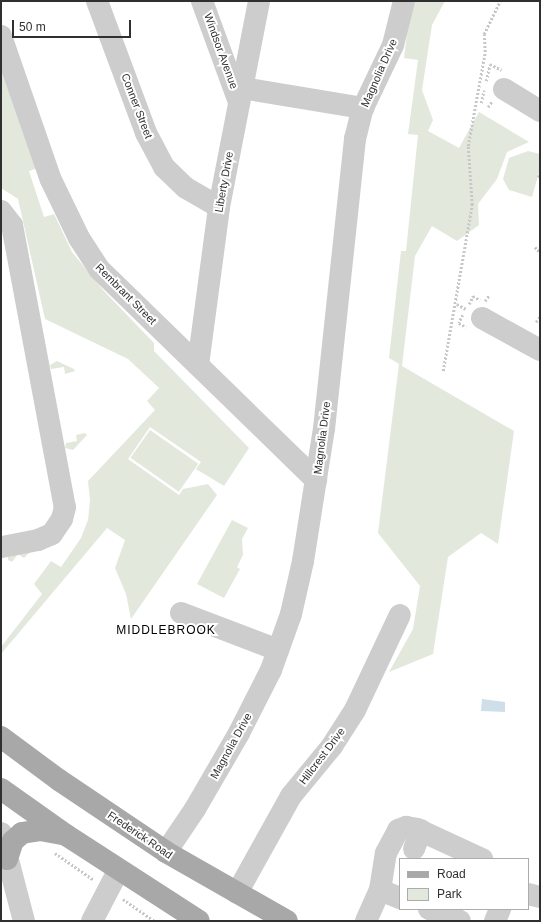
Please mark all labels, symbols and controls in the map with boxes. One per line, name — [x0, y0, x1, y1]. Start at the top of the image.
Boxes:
street label: Windsor Avenue — [201, 11, 241, 91]
scale bar — [14, 12, 133, 38]
text: 50 m — [19, 20, 46, 34]
street label: Magnolia Drive — [358, 37, 400, 109]
street label: Conner Street — [119, 72, 155, 140]
street label: Liberty Drive — [212, 150, 236, 214]
street label: Rembrant Street — [93, 261, 159, 327]
street label: Magnolia Drive — [311, 401, 333, 475]
district label: MIDDLEBROOK — [116, 624, 216, 638]
street label: Magnolia Drive — [207, 711, 255, 781]
street label: Hillcrest Drive — [296, 725, 348, 787]
street label: Frederick Road — [105, 809, 175, 861]
legend — [399, 858, 529, 910]
text: Road — [437, 867, 466, 881]
text: Park — [437, 887, 462, 901]

